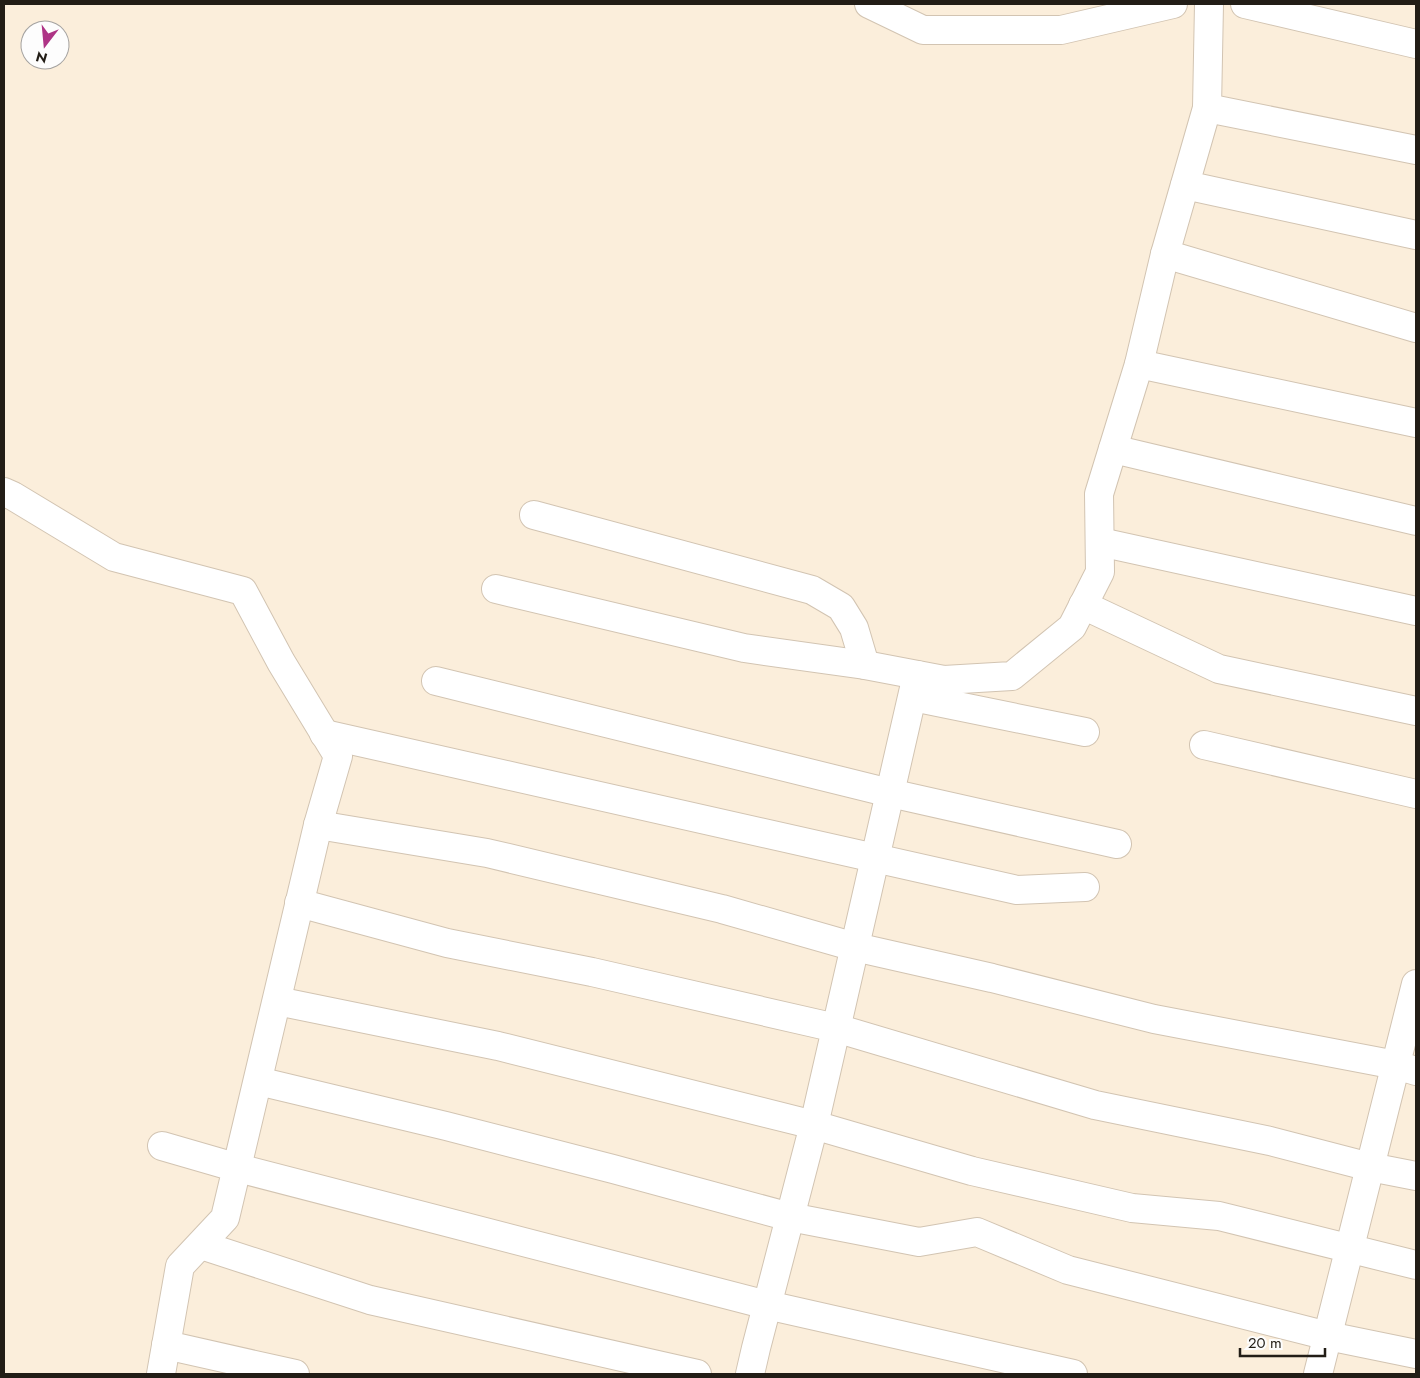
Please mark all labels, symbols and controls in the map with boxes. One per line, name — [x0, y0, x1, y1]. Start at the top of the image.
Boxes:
north arrow — [20, 20, 70, 70]
text: N — [33, 46, 50, 69]
scale bar — [1240, 1326, 1325, 1358]
text: 20 m — [1248, 1332, 1282, 1354]

